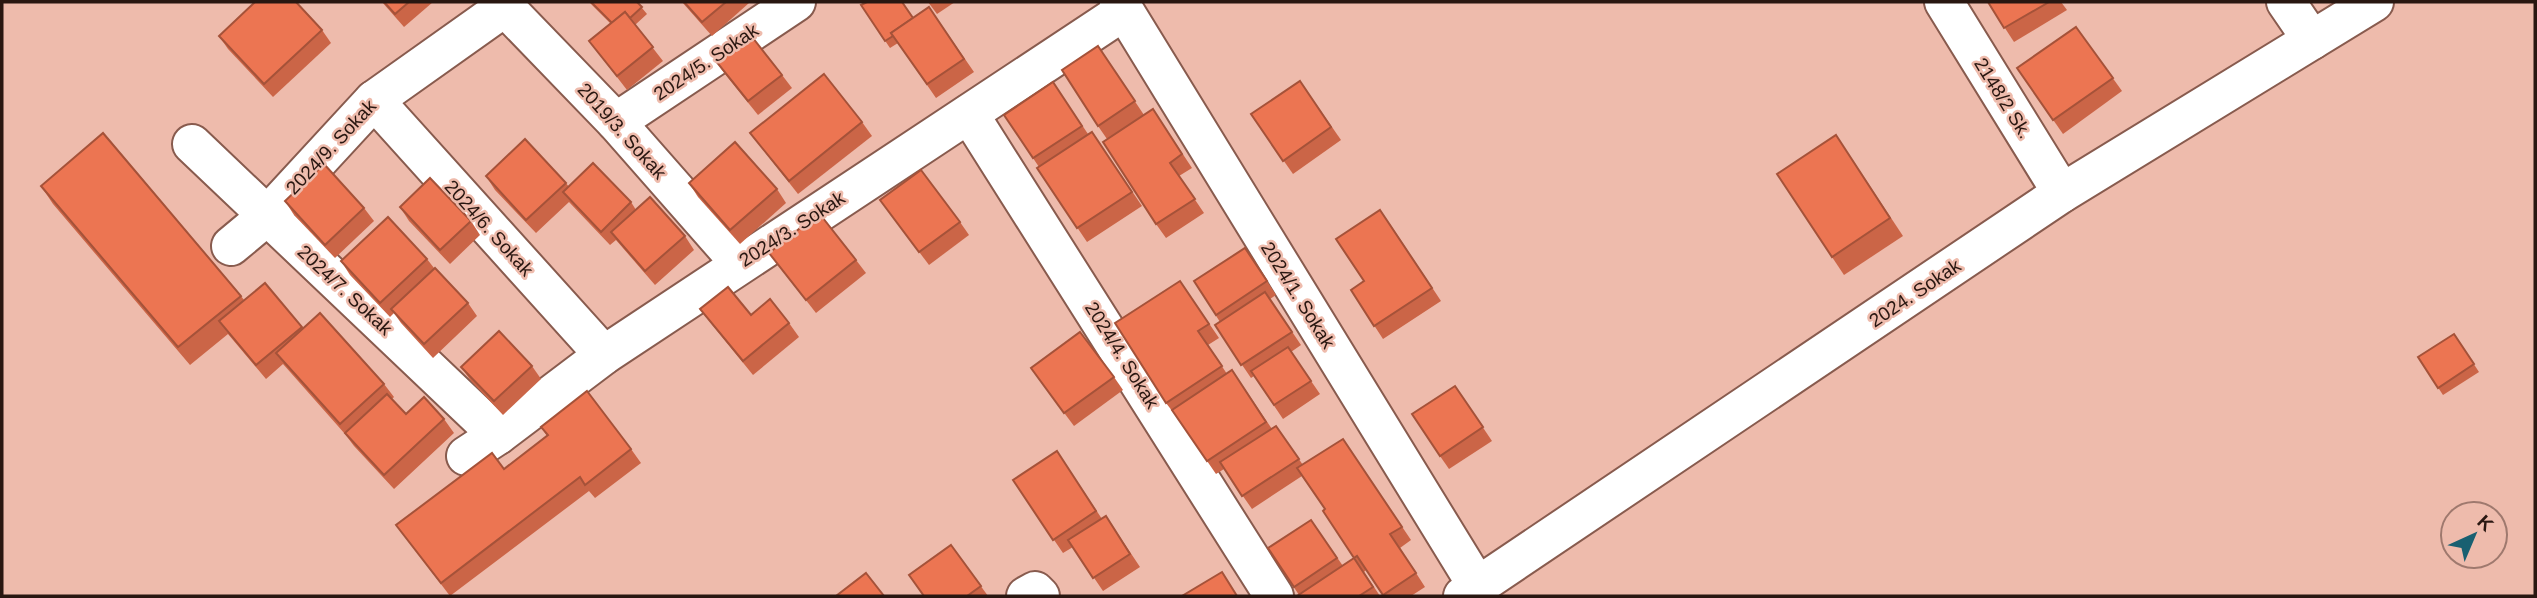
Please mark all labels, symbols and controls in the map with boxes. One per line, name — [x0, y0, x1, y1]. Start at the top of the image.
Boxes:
street label: 2024/5. Sokak — [650, 19, 763, 105]
street label: 2148/2 Sk. — [1970, 54, 2036, 142]
street label: 2019/3. Sokak — [574, 79, 671, 184]
street label: 2024/9. Sokak — [282, 95, 380, 199]
street label: 2024/6. Sokak — [441, 176, 538, 281]
street label: 2024/3. Sokak — [735, 187, 849, 271]
street label: 2024/1. Sokak — [1257, 238, 1339, 352]
street label: 2024/7. Sokak — [293, 241, 397, 339]
street label: 2024. Sokak — [1865, 254, 1965, 331]
street label: 2024/4. Sokak — [1081, 298, 1163, 412]
north arrow — [2439, 500, 2509, 570]
text: K — [2473, 511, 2498, 536]

